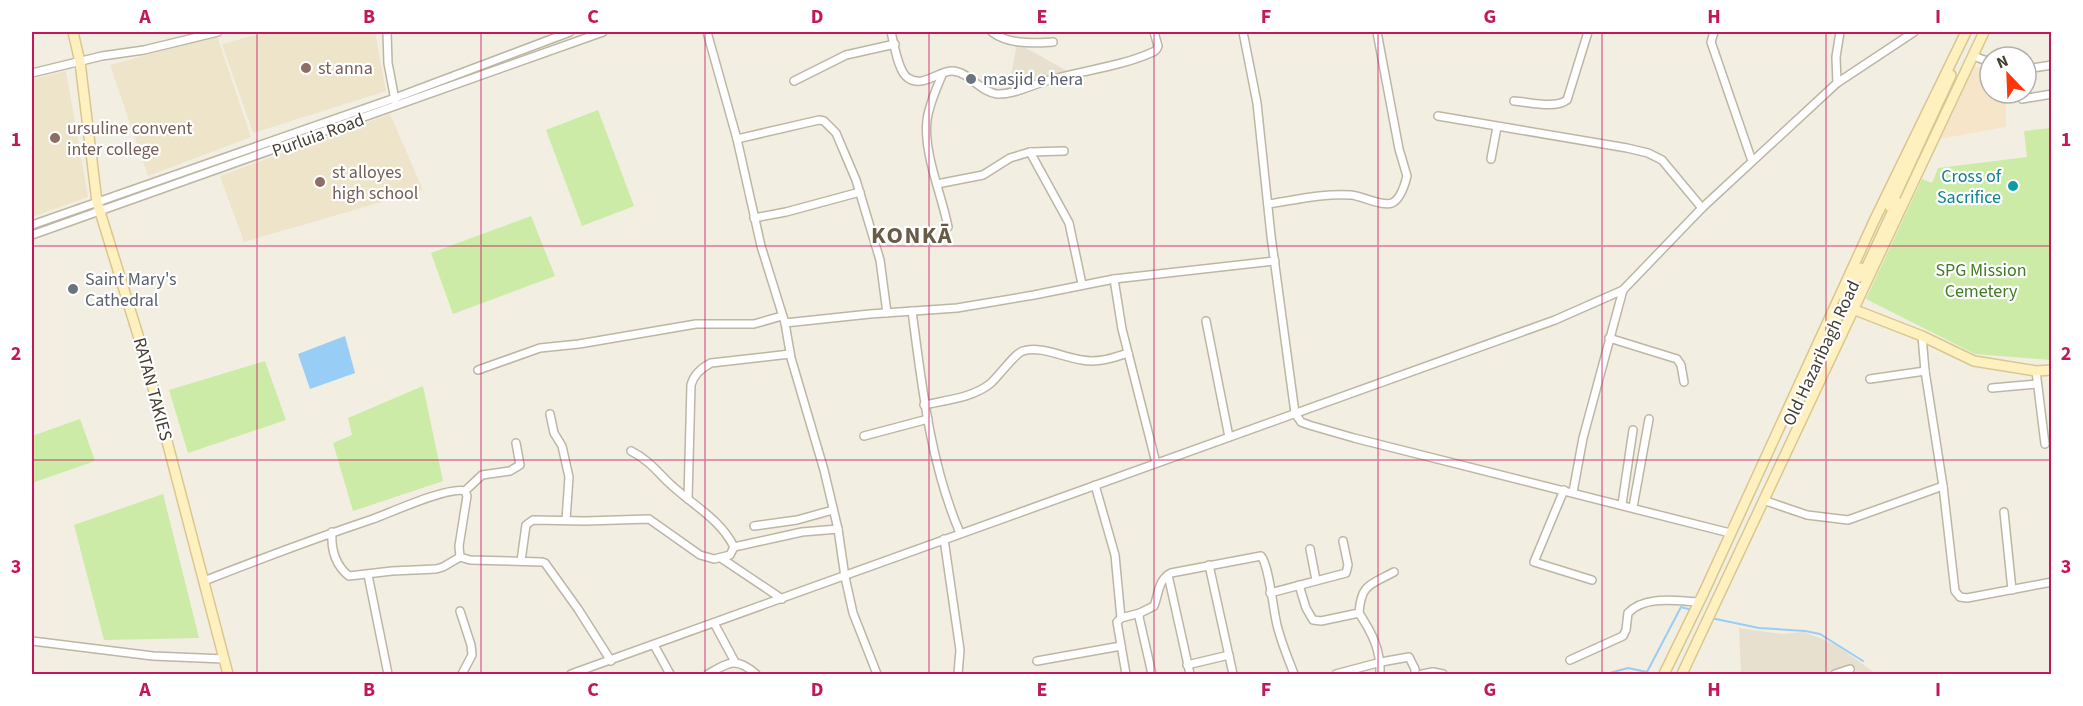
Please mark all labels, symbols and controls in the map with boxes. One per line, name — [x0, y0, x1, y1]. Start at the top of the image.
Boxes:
text: A — [138, 3, 151, 31]
text: B — [363, 3, 375, 31]
text: C — [587, 3, 599, 31]
text: D — [811, 3, 823, 31]
text: E — [1037, 3, 1047, 31]
text: F — [1261, 3, 1271, 31]
text: G — [1484, 3, 1496, 31]
text: H — [1707, 3, 1721, 31]
text: I — [1935, 3, 1941, 31]
north arrow — [1978, 45, 2038, 105]
text: N — [1993, 50, 2012, 74]
place label: st anna — [318, 56, 373, 81]
marker: st anna — [299, 61, 313, 75]
place label: masjid e hera — [983, 67, 1083, 92]
marker: masjid e hera — [964, 72, 978, 86]
street label: Purluia Road — [269, 107, 368, 164]
place label: ursuline convent inter college — [67, 116, 192, 162]
text: 1 — [11, 126, 21, 154]
text: 1 — [2061, 126, 2071, 154]
marker: ursuline convent inter college — [48, 131, 62, 145]
place label: st alloyes high school — [332, 160, 418, 206]
place label: Cross of Sacrifice — [1937, 164, 2002, 210]
marker: st alloyes high school — [313, 175, 327, 189]
marker: Cross of Sacrifice — [2006, 179, 2020, 193]
district label: KONKĀ — [871, 218, 953, 253]
park label: SPG Mission Cemetery — [1935, 258, 2027, 304]
place label: Saint Mary's Cathedral — [85, 267, 177, 313]
street label: Old Hazaribagh Road — [1777, 276, 1866, 430]
marker: Saint Mary's Cathedral — [66, 282, 80, 296]
street label: RATAN TAKIES — [127, 335, 178, 443]
text: 2 — [11, 340, 21, 368]
text: 2 — [2061, 340, 2071, 368]
text: 3 — [11, 553, 21, 581]
text: 3 — [2061, 553, 2071, 581]
text: A — [138, 676, 151, 704]
text: B — [363, 676, 375, 704]
text: C — [587, 676, 599, 704]
text: D — [811, 676, 823, 704]
text: E — [1037, 676, 1047, 704]
text: F — [1261, 676, 1271, 704]
text: G — [1484, 676, 1496, 704]
text: H — [1707, 676, 1721, 704]
text: I — [1935, 676, 1941, 704]

